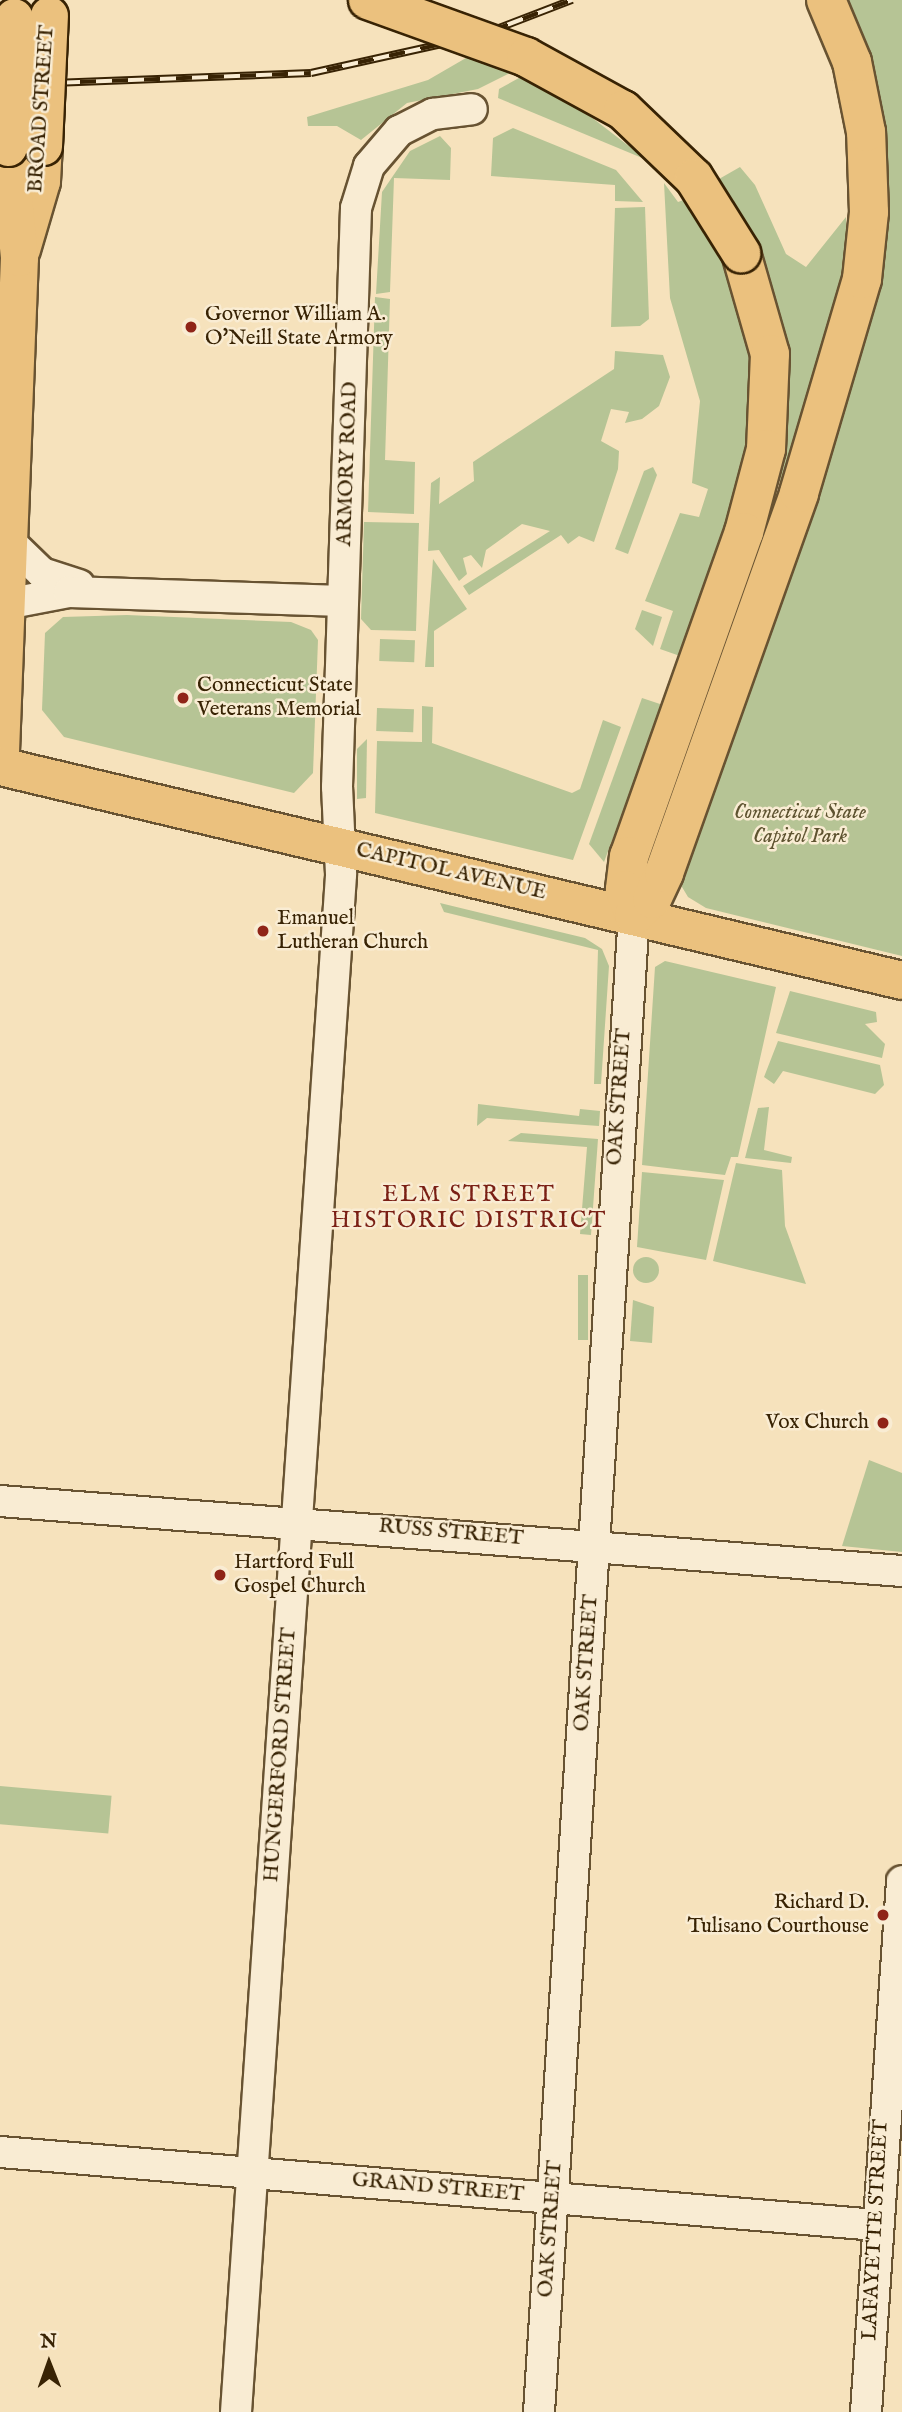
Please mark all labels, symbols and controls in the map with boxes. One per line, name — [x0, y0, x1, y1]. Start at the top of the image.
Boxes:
street label: BROAD STREET — [24, 24, 60, 194]
place label: Governor William A. O'Neill State Armory — [205, 302, 393, 352]
marker: Governor William A. O'Neill State Armory — [183, 319, 199, 335]
street label: ARMORY ROAD — [333, 381, 363, 547]
place label: Connecticut State Veterans Memorial — [197, 673, 361, 723]
marker: Connecticut State Veterans Memorial — [175, 690, 191, 706]
park label: Connecticut State Capitol Park — [734, 800, 866, 850]
street label: CAPITOL AVENUE — [354, 838, 548, 906]
place label: Emanuel Lutheran Church — [277, 906, 428, 956]
marker: Emanuel Lutheran Church — [255, 923, 271, 939]
street label: OAK STREET — [603, 1028, 637, 1166]
district label: ELM STREET HISTORIC DISTRICT — [333, 1181, 605, 1235]
place label: Vox Church — [766, 1410, 869, 1436]
marker: Vox Church — [875, 1415, 891, 1431]
street label: RUSS STREET — [378, 1514, 524, 1552]
place label: Hartford Full Gospel Church — [234, 1550, 366, 1600]
marker: Hartford Full Gospel Church — [212, 1567, 228, 1583]
street label: OAK STREET — [570, 1594, 604, 1732]
street label: HUNGERFORD STREET — [260, 1627, 302, 1883]
place label: Richard D. Tulisano Courthouse — [687, 1890, 869, 1940]
marker: Richard D. Tulisano Courthouse — [875, 1907, 891, 1923]
street label: LAFAYETTE STREET — [858, 2119, 894, 2341]
street label: OAK STREET — [534, 2160, 568, 2298]
street label: GRAND STREET — [351, 2168, 525, 2208]
north arrow — [14, 2328, 84, 2398]
text: N — [40, 2330, 57, 2354]

